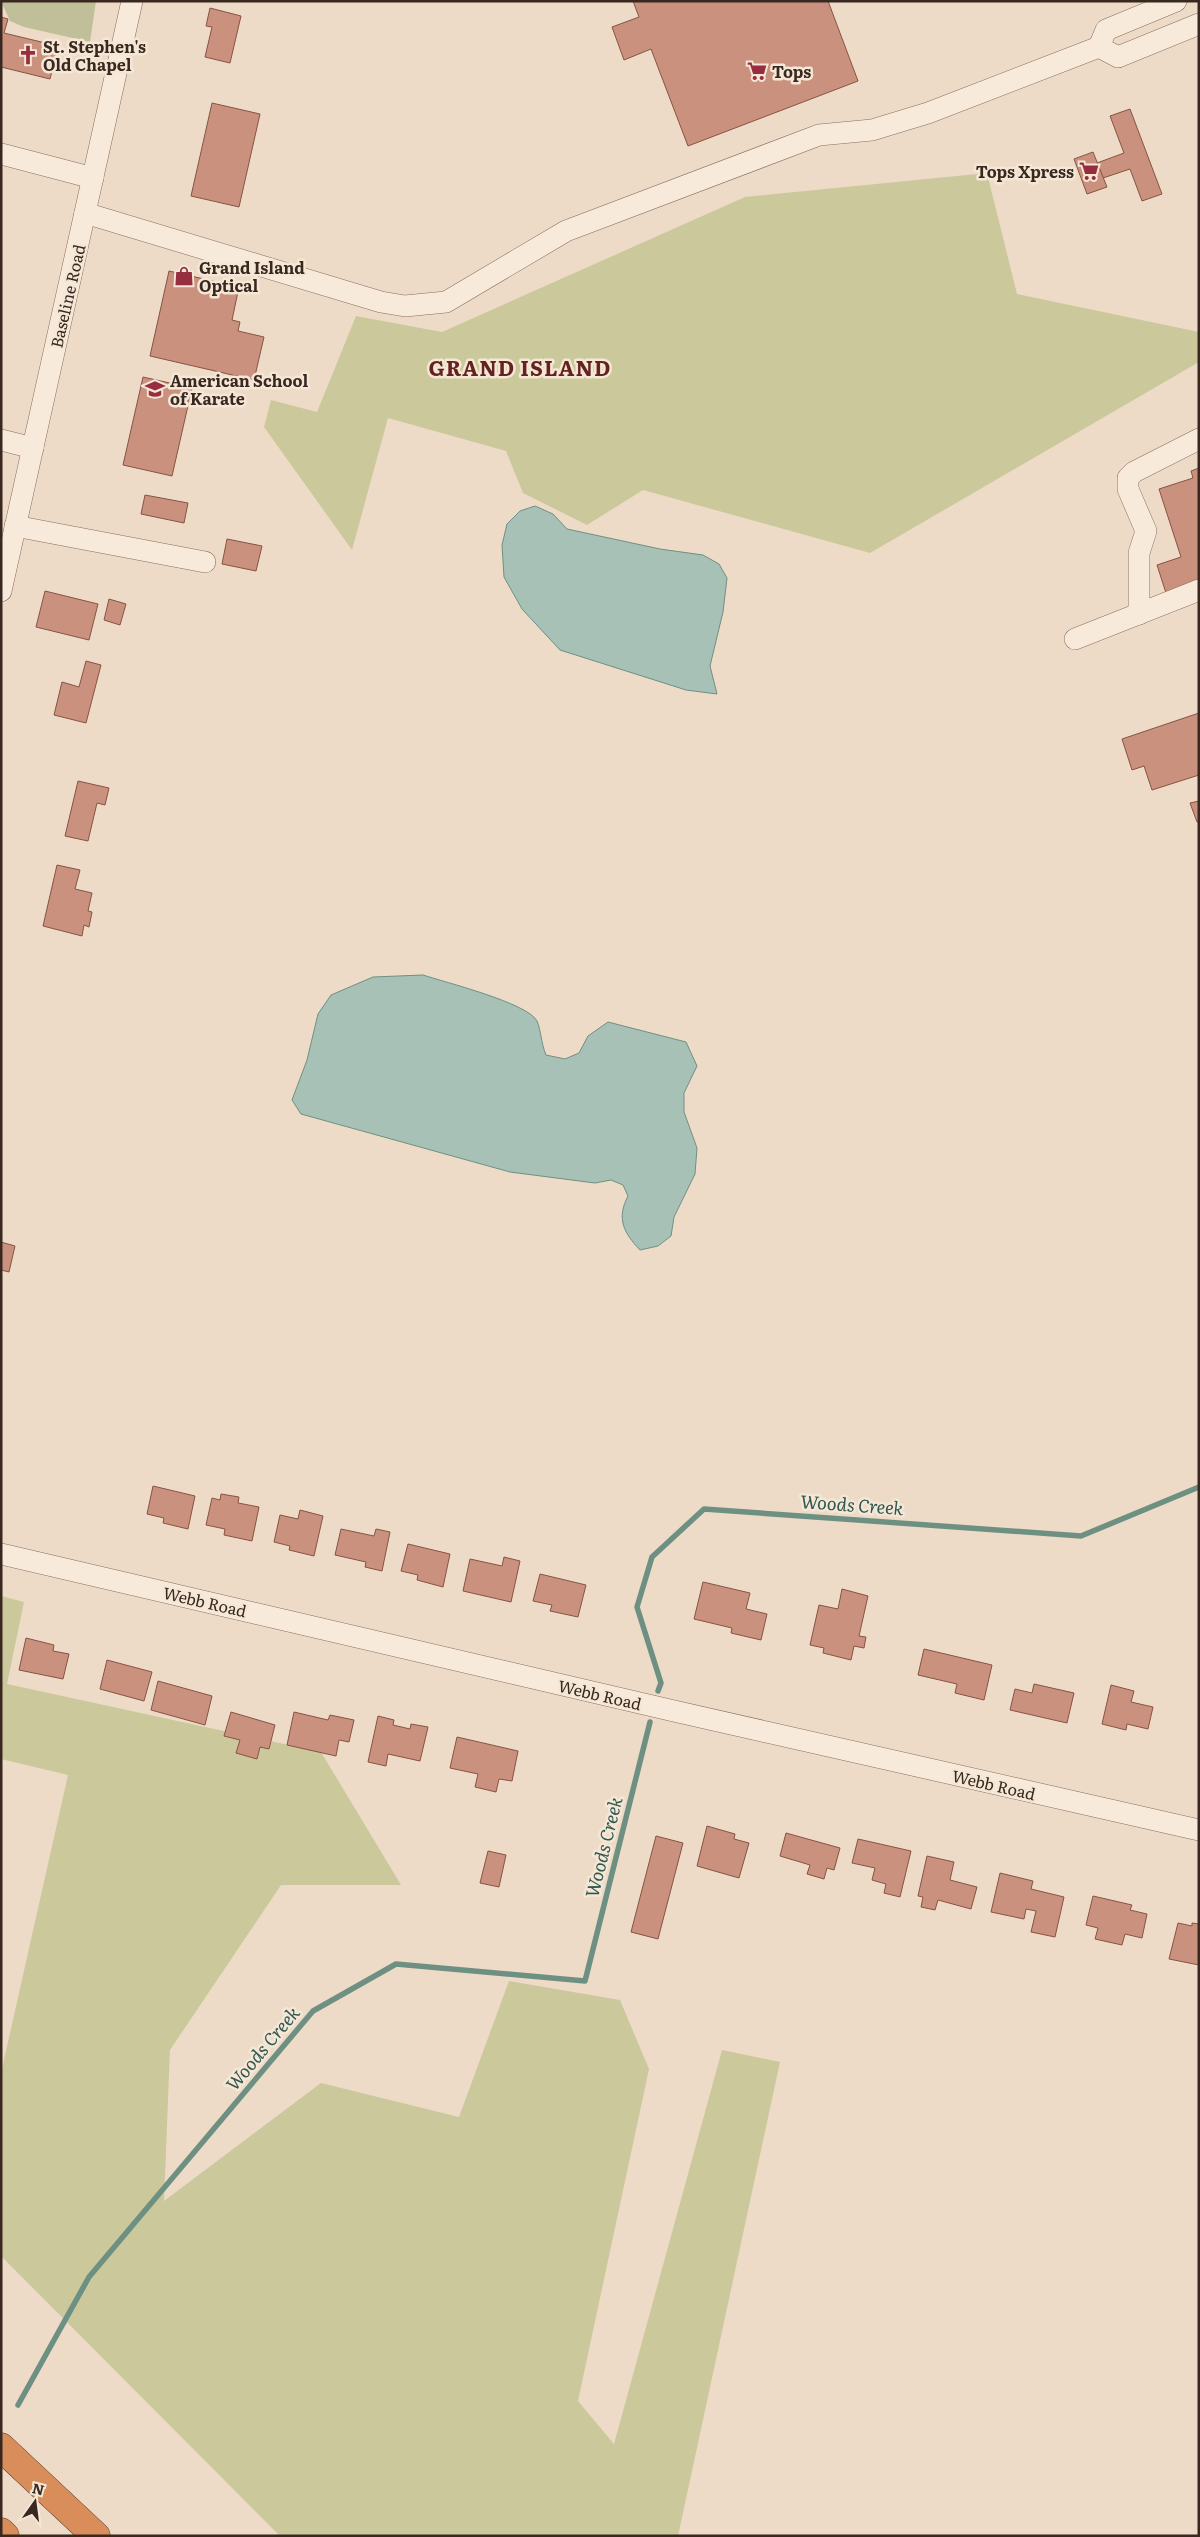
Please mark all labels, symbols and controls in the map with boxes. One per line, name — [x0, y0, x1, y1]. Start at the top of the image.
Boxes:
place label: St. Stephen's Old Chapel — [43, 34, 146, 76]
church icon: St. Stephen's Old Chapel — [17, 44, 39, 66]
place label: Tops — [772, 59, 811, 83]
supermarket icon: Tops — [746, 60, 768, 82]
place label: Tops Xpress — [976, 159, 1074, 183]
supermarket icon: Tops Xpress — [1078, 160, 1100, 182]
street label: Baseline Road — [43, 242, 91, 350]
place label: Grand Island Optical — [199, 255, 305, 297]
shop icon: Grand Island Optical — [173, 265, 195, 287]
district label: GRAND ISLAND — [429, 351, 611, 382]
place label: American School of Karate — [170, 368, 308, 410]
school or university icon: American School of Karate — [144, 378, 166, 400]
water label: Woods Creek — [800, 1487, 904, 1521]
street label: Webb Road — [161, 1580, 249, 1622]
street label: Webb Road — [556, 1673, 644, 1715]
street label: Webb Road — [950, 1763, 1038, 1805]
water label: Woods Creek — [577, 1794, 629, 1900]
water label: Woods Creek — [219, 2000, 306, 2096]
north arrow — [10, 2477, 60, 2527]
text: N — [30, 2477, 47, 2500]

